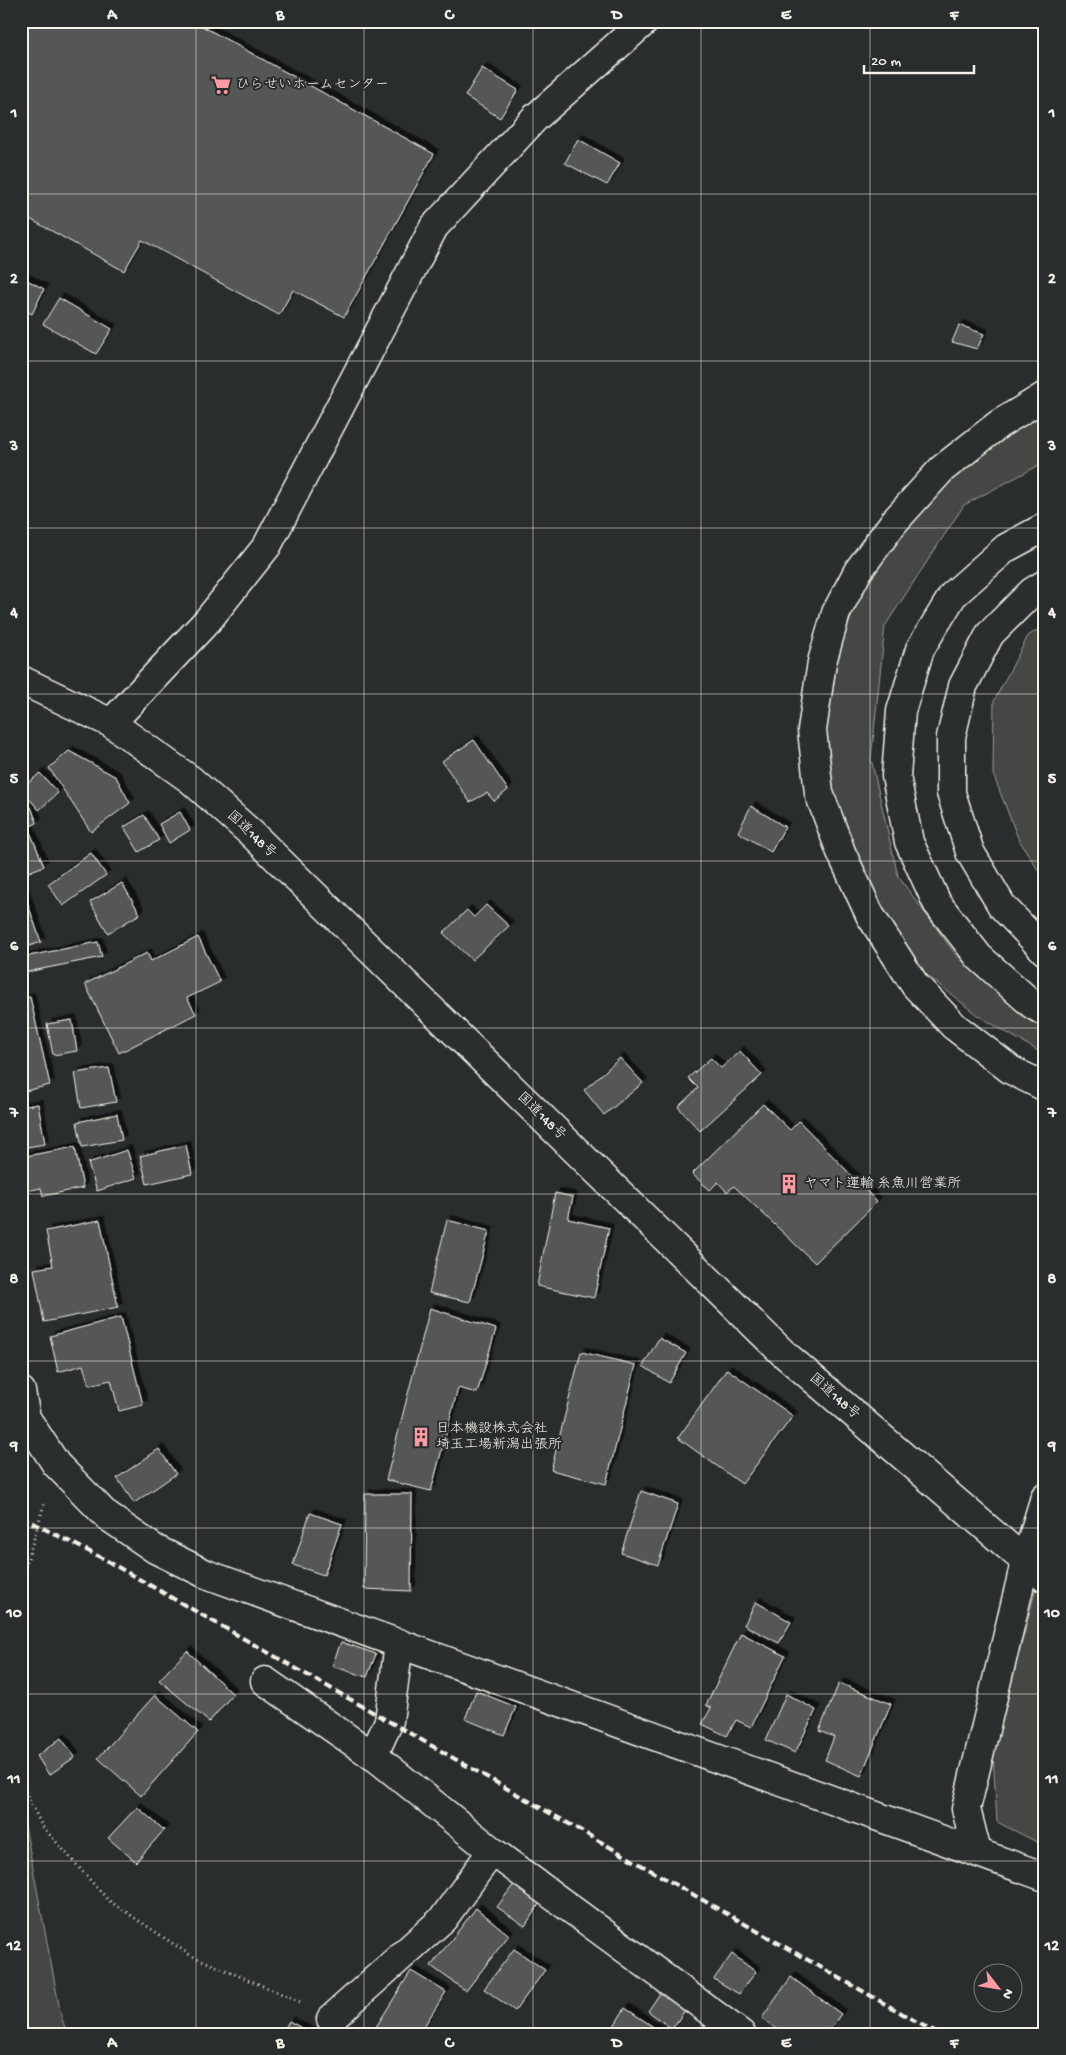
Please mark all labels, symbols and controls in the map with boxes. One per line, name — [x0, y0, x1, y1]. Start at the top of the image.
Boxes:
text: A — [106, 7, 118, 26]
text: B — [275, 7, 285, 26]
text: C — [444, 7, 455, 26]
text: D — [610, 7, 623, 26]
text: E — [781, 7, 792, 26]
text: F — [949, 7, 960, 26]
scale bar — [864, 42, 974, 74]
text: 20 m — [871, 53, 901, 71]
supermarket icon: ひらせいホームセンター — [210, 74, 232, 96]
place label: ひらせいホームセンター — [236, 77, 389, 94]
text: 1 — [10, 105, 17, 124]
text: 1 — [1048, 105, 1055, 124]
text: 2 — [10, 271, 18, 290]
text: 2 — [1048, 271, 1056, 290]
text: 3 — [9, 438, 18, 457]
text: 3 — [1047, 438, 1056, 457]
text: 4 — [9, 605, 18, 624]
text: 4 — [1047, 605, 1056, 624]
text: 5 — [10, 771, 19, 790]
text: 5 — [1048, 771, 1057, 790]
street label: 国道148号 — [223, 808, 279, 862]
text: 6 — [10, 938, 19, 957]
text: 6 — [1048, 938, 1057, 957]
street label: 国道148号 — [513, 1089, 569, 1145]
text: 7 — [9, 1105, 19, 1124]
text: 7 — [1047, 1105, 1057, 1124]
building icon: ヤマト運輸 糸魚川営業所 — [778, 1173, 800, 1195]
place label: ヤマト運輸 糸魚川営業所 — [804, 1175, 961, 1193]
text: 8 — [10, 1271, 19, 1290]
text: 8 — [1048, 1271, 1057, 1290]
street label: 国道148号 — [805, 1370, 863, 1424]
place label: 日本機設株式会社 埼玉工場新潟出張所 — [436, 1421, 562, 1454]
building icon: 日本機設株式会社 埼玉工場新潟出張所 — [410, 1426, 432, 1448]
text: 9 — [9, 1438, 18, 1457]
text: 9 — [1047, 1438, 1056, 1457]
text: 10 — [5, 1605, 22, 1624]
text: 10 — [1043, 1605, 1060, 1624]
text: 11 — [7, 1771, 20, 1790]
text: 11 — [1045, 1771, 1058, 1790]
text: 12 — [6, 1938, 21, 1957]
text: 12 — [1044, 1938, 1059, 1957]
north arrow — [974, 1962, 1024, 2012]
text: N — [997, 1985, 1017, 2002]
text: A — [106, 2035, 118, 2054]
text: B — [275, 2035, 285, 2054]
text: C — [444, 2035, 455, 2054]
text: D — [610, 2035, 623, 2054]
text: E — [781, 2035, 792, 2054]
text: F — [949, 2035, 960, 2054]

